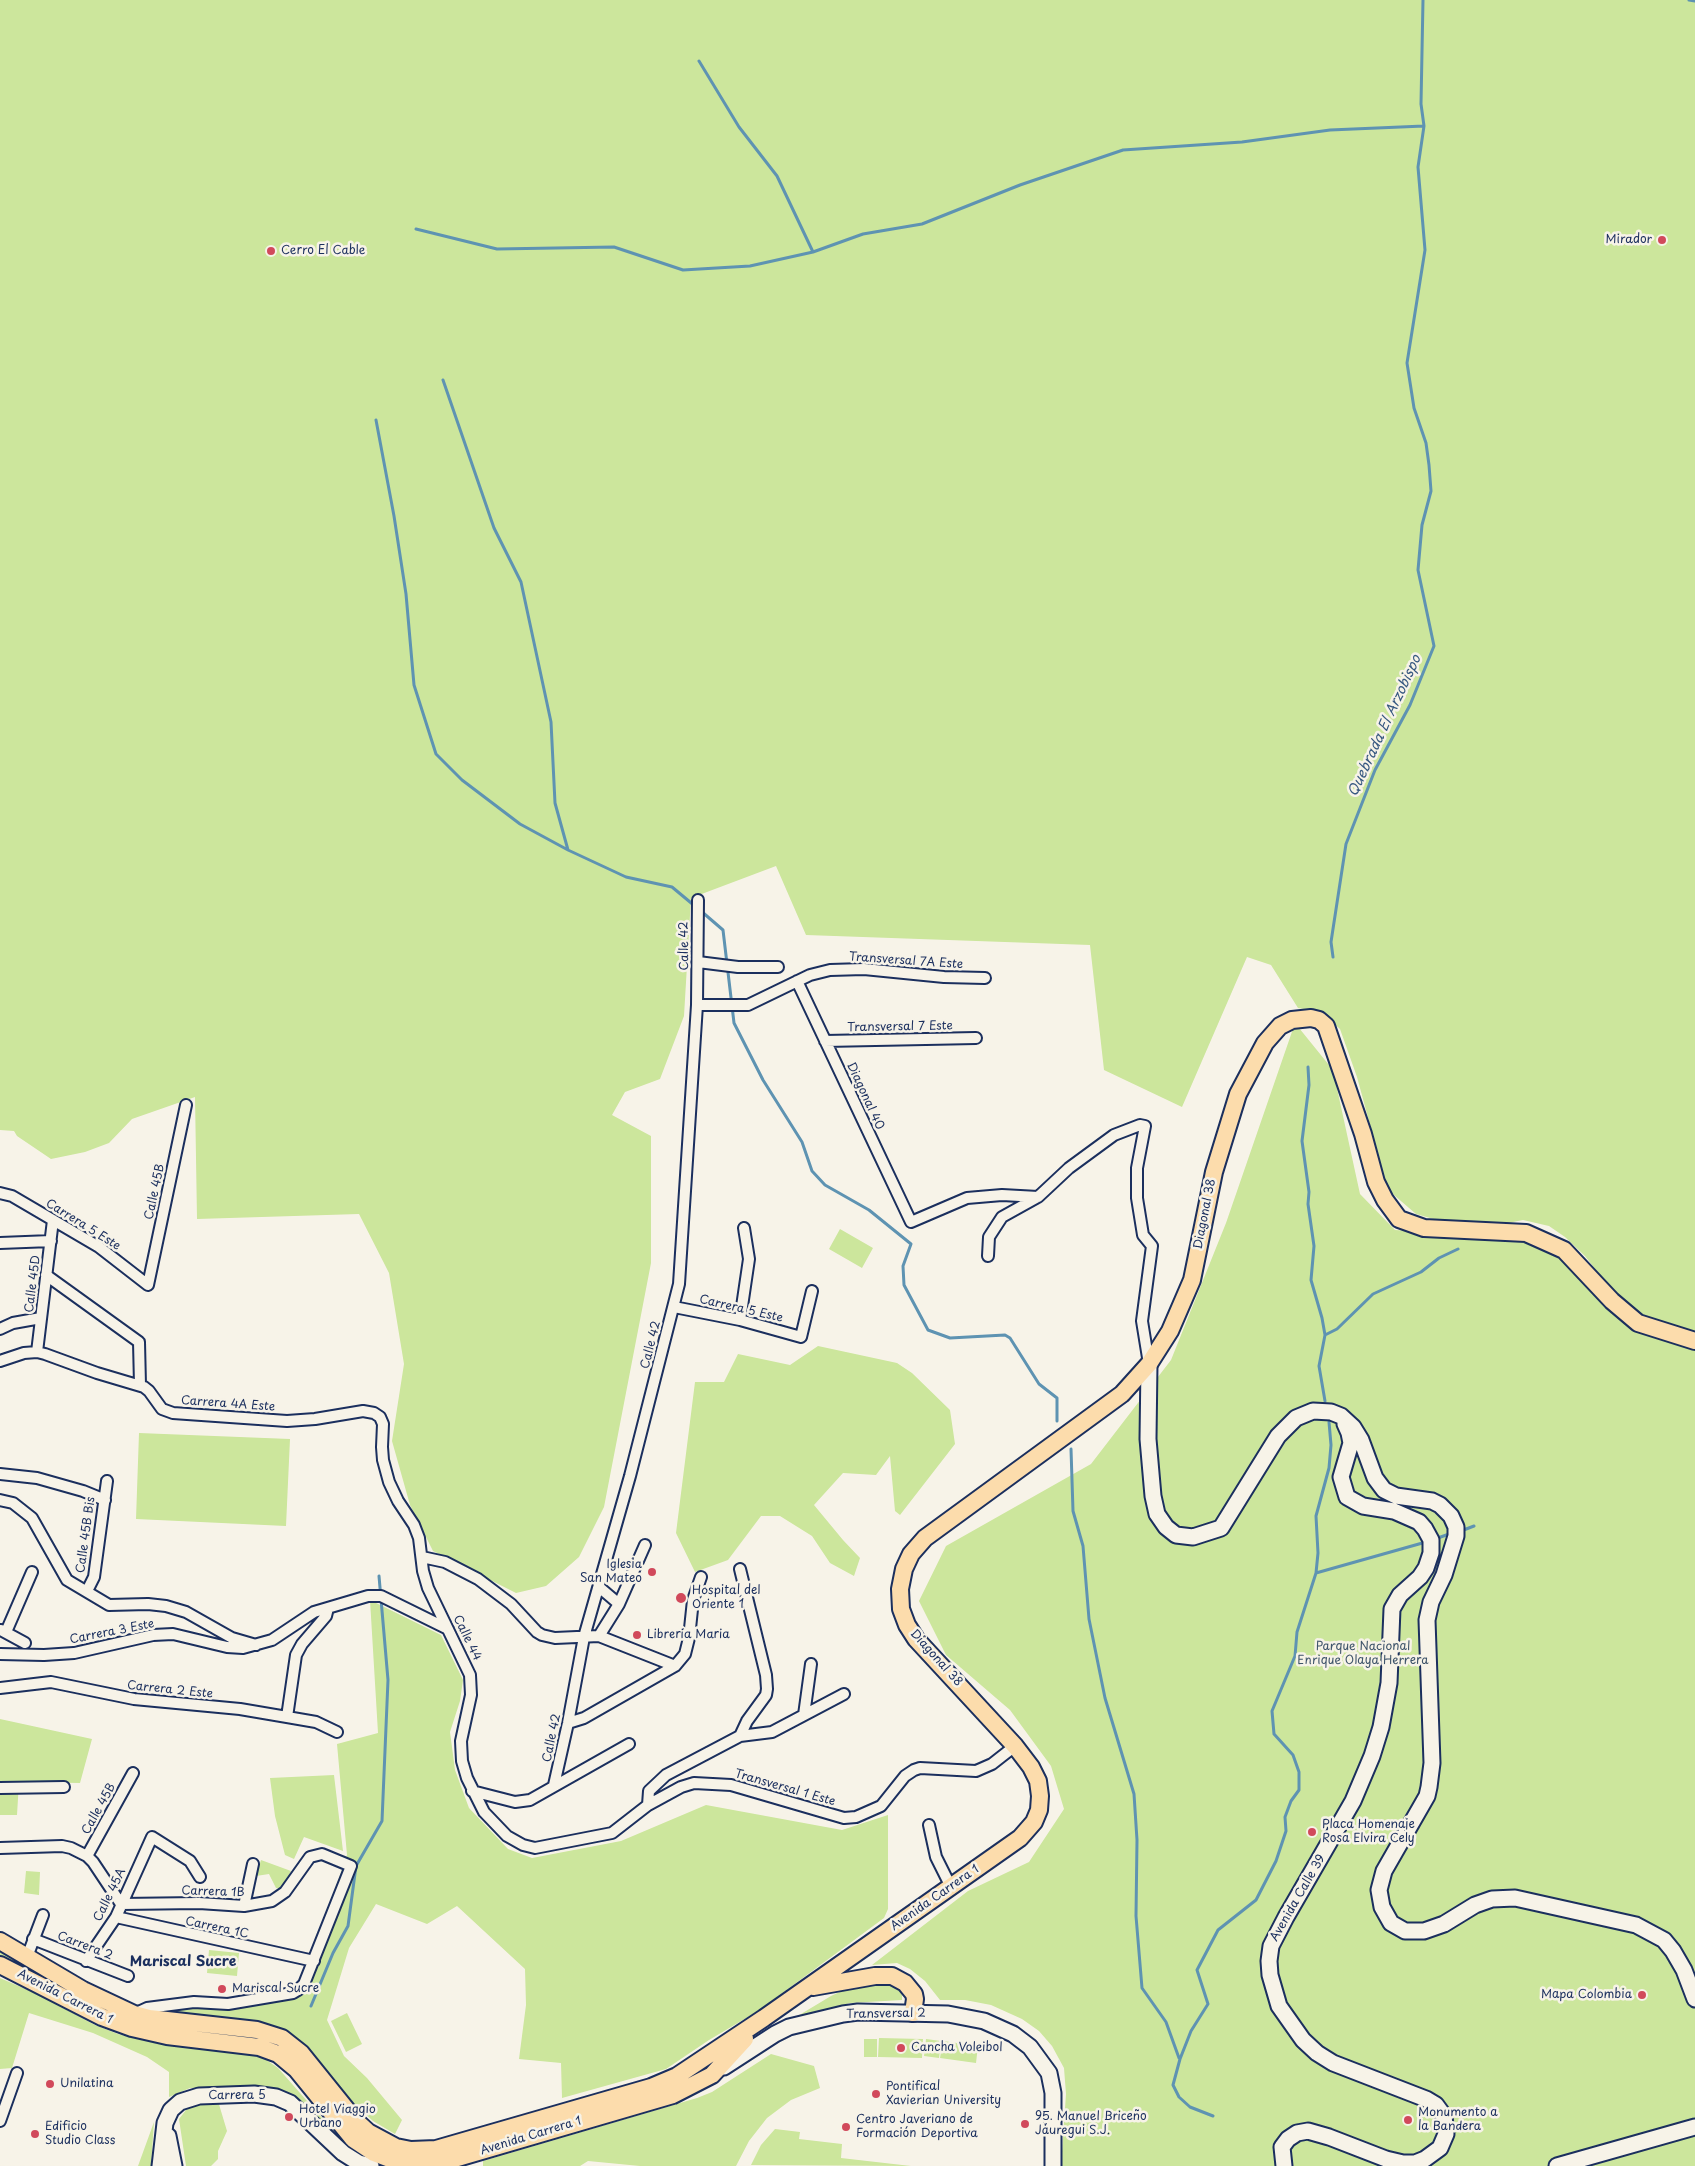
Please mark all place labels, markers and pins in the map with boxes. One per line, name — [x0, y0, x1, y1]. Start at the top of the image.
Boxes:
place label: Mirador — [1605, 233, 1652, 247]
marker: Mirador — [1656, 234, 1668, 246]
place label: Cerro El Cable — [281, 244, 365, 258]
marker: Cerro El Cable — [265, 245, 277, 257]
place label: Iglesia San Mateo — [580, 1558, 642, 1586]
marker: Iglesia San Mateo — [646, 1566, 658, 1578]
place label: Hospital del Oriente 1 — [692, 1584, 761, 1612]
marker: Hospital del Oriente 1 — [674, 1591, 688, 1605]
place label: Libreria Maria — [647, 1628, 730, 1642]
marker: Libreria Maria — [631, 1629, 643, 1641]
place label: Placa Homenaje Rosa Elvira Cely — [1322, 1818, 1415, 1846]
marker: Placa Homenaje Rosa Elvira Cely — [1306, 1826, 1318, 1838]
place label: Mariscal Sucre — [232, 1982, 319, 1996]
marker: Mariscal Sucre — [216, 1983, 228, 1995]
place label: Mapa Colombia — [1541, 1988, 1632, 2002]
marker: Mapa Colombia — [1636, 1989, 1648, 2001]
place label: Cancha Voleibol — [911, 2041, 1002, 2055]
marker: Cancha Voleibol — [895, 2042, 907, 2054]
place label: Unilatina — [60, 2077, 113, 2091]
marker: Unilatina — [44, 2078, 56, 2090]
place label: Pontifical Xavierian University — [886, 2080, 1001, 2108]
marker: Pontifical Xavierian University — [870, 2088, 882, 2100]
place label: Hotel Viaggio Urbano — [299, 2103, 376, 2131]
place label: Monumento a la Bandera — [1418, 2106, 1498, 2134]
place label: 95. Manuel Briceño Jáuregui S.J. — [1035, 2110, 1147, 2138]
marker: Hotel Viaggio Urbano — [283, 2111, 295, 2123]
place label: Centro Javeriano de Formación Deportiva — [856, 2113, 978, 2141]
marker: Monumento a la Bandera — [1402, 2114, 1414, 2126]
marker: 95. Manuel Briceño Jáuregui S.J. — [1019, 2118, 1031, 2130]
place label: Edificio Studio Class — [45, 2120, 115, 2148]
marker: Centro Javeriano de Formación Deportiva — [840, 2121, 852, 2133]
marker: Edificio Studio Class — [29, 2128, 41, 2140]

